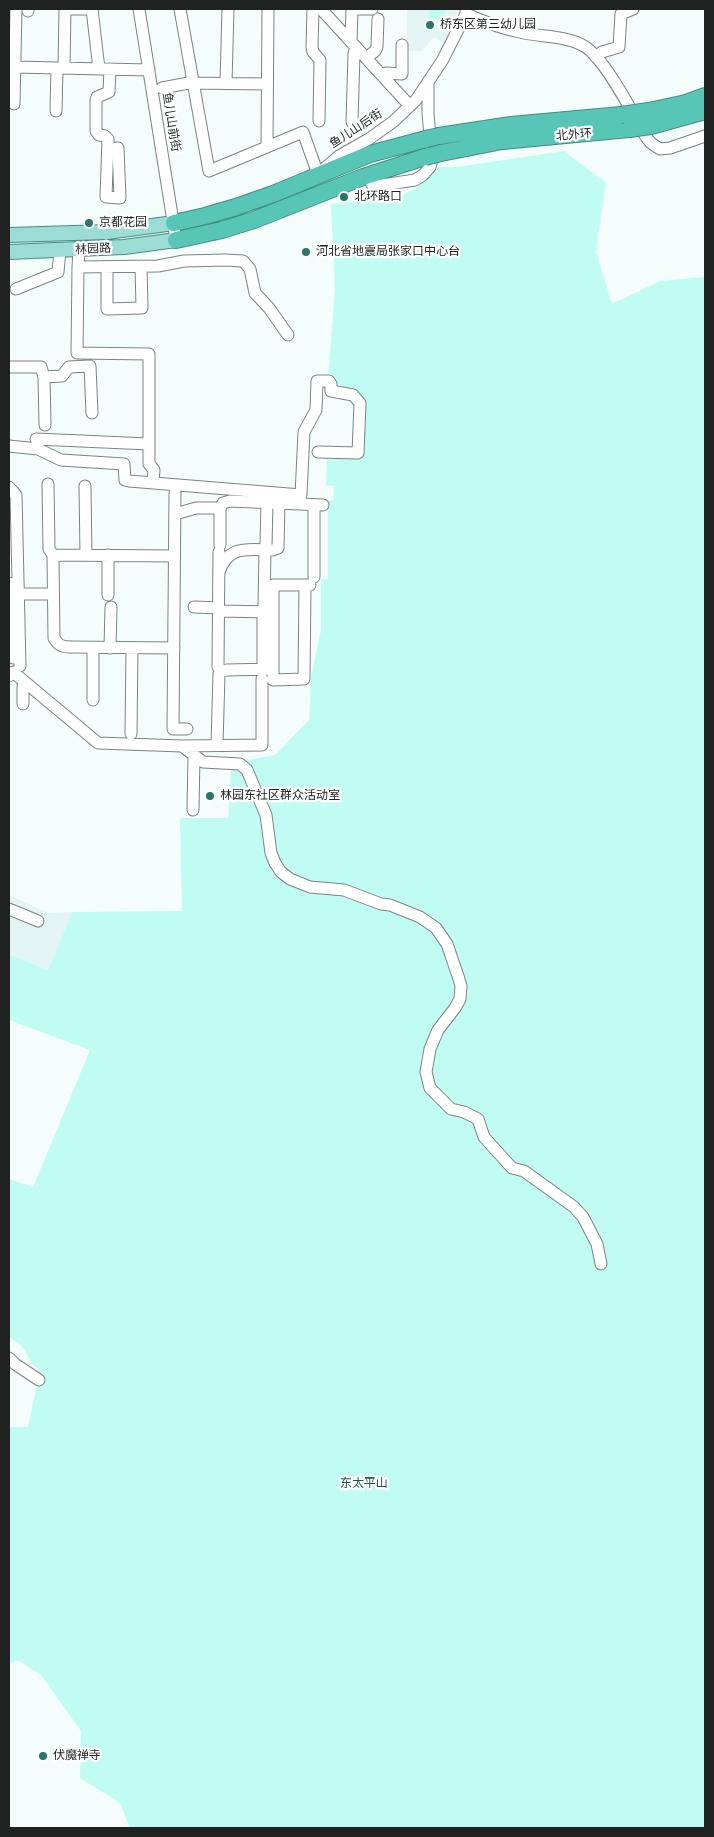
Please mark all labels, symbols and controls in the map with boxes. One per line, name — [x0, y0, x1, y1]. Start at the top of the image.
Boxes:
place label: 桥东区第三幼儿园 — [440, 18, 536, 32]
marker: 桥东区第三幼儿园 — [424, 19, 436, 31]
street label: 鱼儿山前街 — [159, 91, 183, 153]
street label: 鱼儿山后街 — [327, 107, 385, 151]
street label: 北外环 — [555, 126, 593, 144]
place label: 北环路口 — [354, 190, 402, 204]
marker: 北环路口 — [338, 191, 350, 203]
place label: 京都花园 — [99, 216, 147, 230]
marker: 京都花园 — [83, 217, 95, 229]
street label: 林园路 — [75, 241, 111, 257]
place label: 河北省地震局张家口中心台 — [316, 245, 460, 259]
marker: 河北省地震局张家口中心台 — [300, 246, 312, 258]
place label: 林园东社区群众活动室 — [220, 789, 340, 803]
marker: 林园东社区群众活动室 — [204, 790, 216, 802]
park label: 东太平山 — [340, 1477, 388, 1491]
place label: 伏魔禅寺 — [53, 1749, 101, 1763]
marker: 伏魔禅寺 — [37, 1750, 49, 1762]

